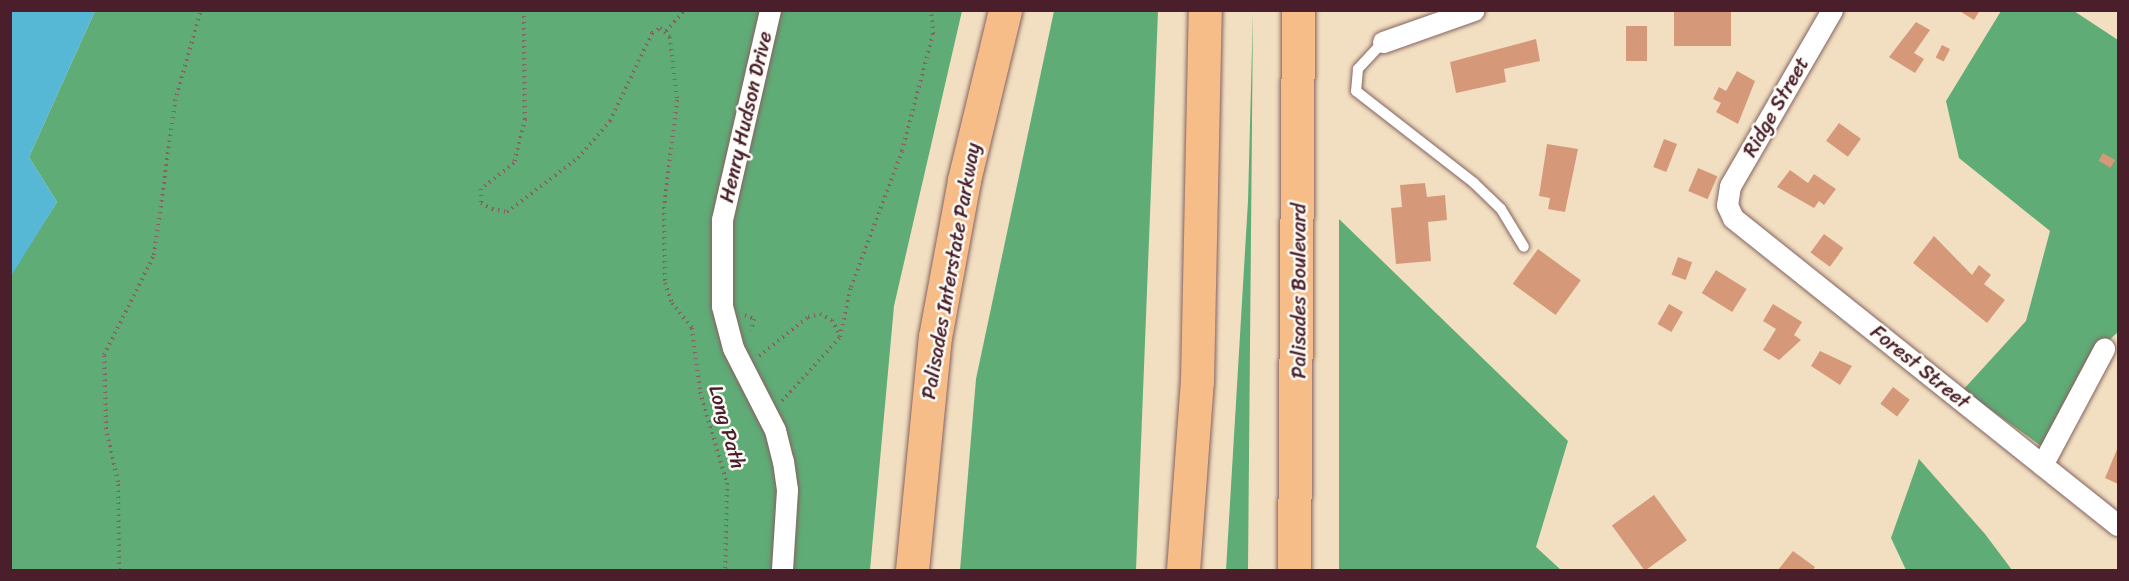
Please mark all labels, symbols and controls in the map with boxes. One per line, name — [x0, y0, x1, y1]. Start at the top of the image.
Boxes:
street label: Henry Hudson Drive — [715, 29, 777, 205]
street label: Ridge Street — [1738, 53, 1814, 161]
street label: Palisades Interstate Parkway — [917, 141, 985, 401]
street label: Palisades Boulevard — [1287, 204, 1311, 378]
street label: Forest Street — [1866, 320, 1974, 414]
street label: Long Path — [703, 382, 751, 472]

